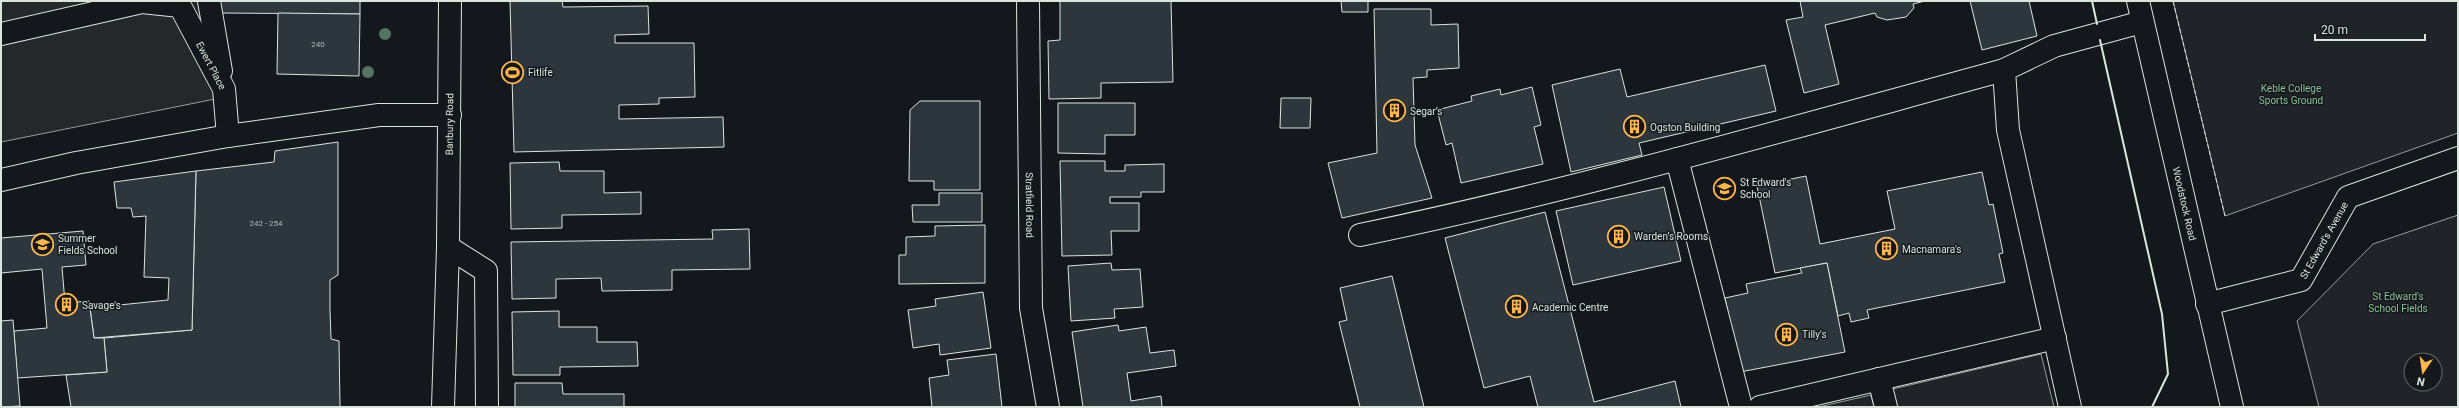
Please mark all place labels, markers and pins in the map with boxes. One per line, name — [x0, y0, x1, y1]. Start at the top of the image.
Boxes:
sports icon: Fitlife — [499, 59, 525, 85]
place label: Fitlife — [528, 67, 553, 78]
building icon: Segar’s — [1382, 98, 1408, 124]
place label: Segar’s — [1410, 106, 1442, 117]
building icon: Ogston Building — [1621, 114, 1647, 140]
place label: Ogston Building — [1650, 122, 1720, 133]
school or university icon: St Edward's School — [1711, 175, 1737, 201]
place label: St Edward's School — [1740, 177, 1791, 200]
building icon: Warden’s Rooms — [1605, 223, 1631, 249]
school or university icon: Summer Fields School — [30, 231, 56, 257]
place label: Warden’s Rooms — [1634, 231, 1708, 242]
place label: Summer Fields School — [58, 233, 118, 256]
building icon: Macnamara's — [1873, 236, 1899, 262]
place label: Macnamara's — [1902, 244, 1961, 255]
building icon: Savage's — [54, 292, 80, 318]
building icon: Academic Centre — [1503, 294, 1529, 320]
place label: Savage's — [82, 300, 121, 311]
place label: Academic Centre — [1532, 302, 1608, 313]
building icon: Tilly's — [1774, 321, 1800, 347]
place label: Tilly's — [1802, 329, 1827, 340]

